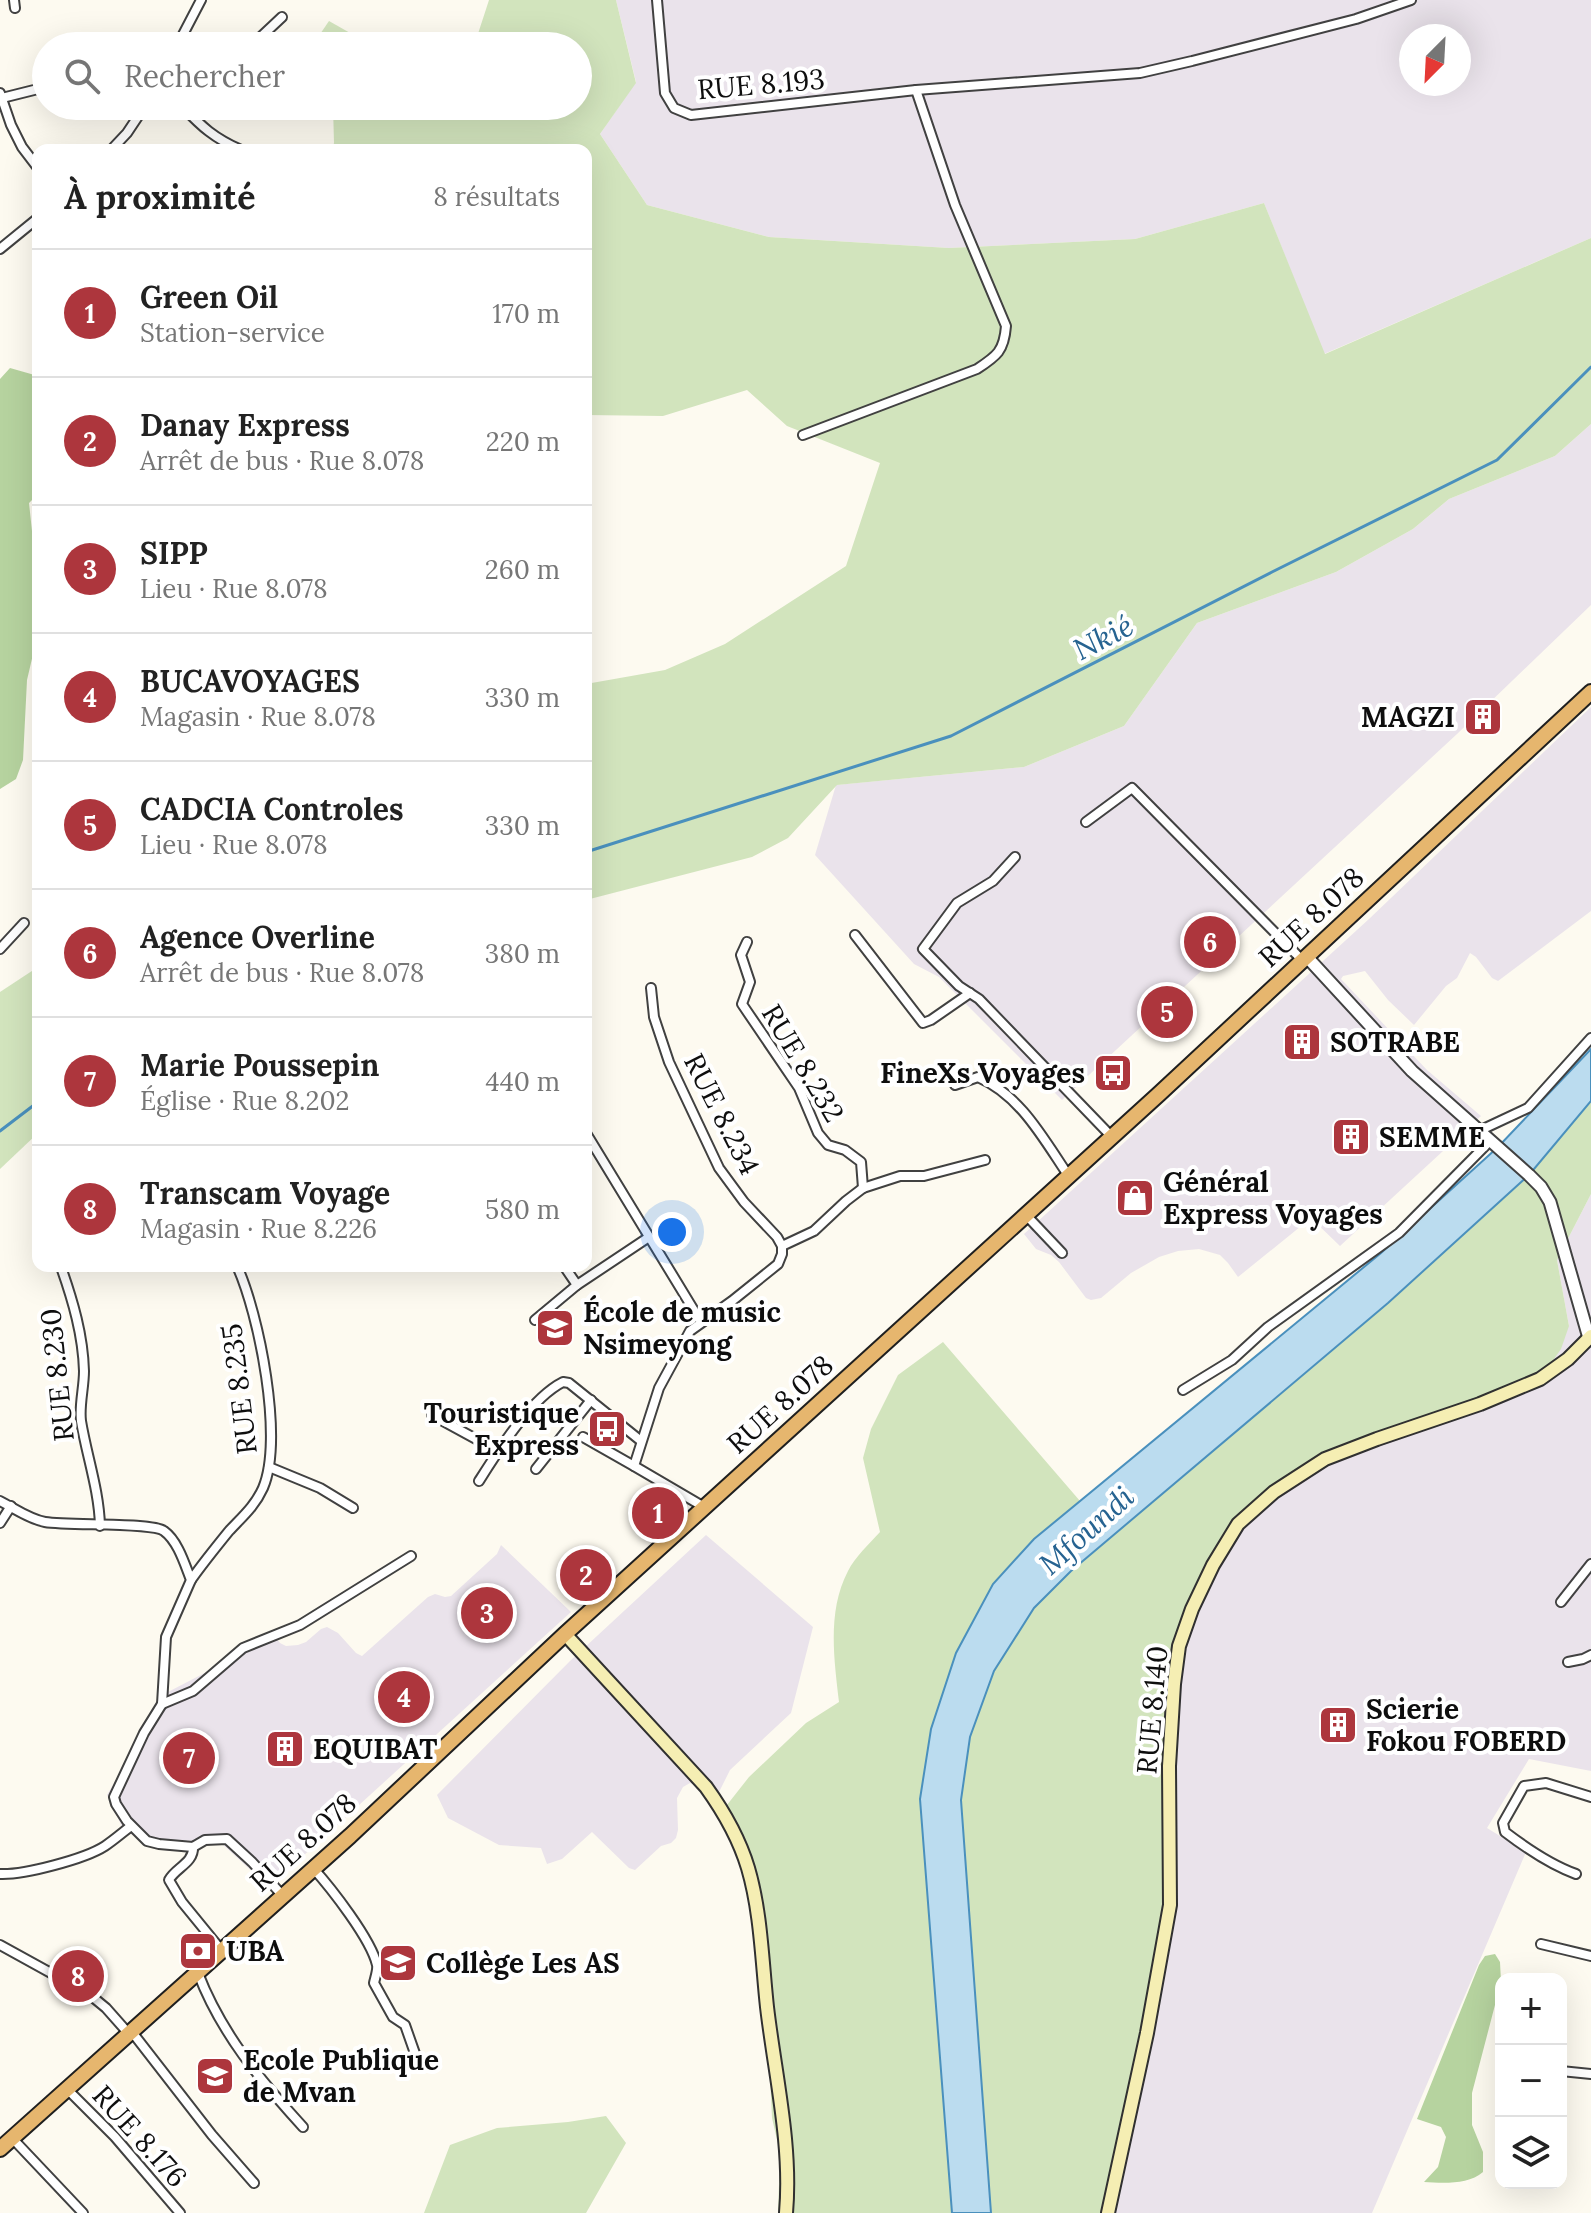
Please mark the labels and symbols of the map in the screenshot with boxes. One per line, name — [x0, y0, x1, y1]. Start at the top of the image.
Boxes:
north arrow — [1399, 24, 1471, 96]
street label: RUE 8.193 — [696, 60, 826, 108]
water label: Nkié — [1067, 606, 1139, 668]
building icon: MAGZI — [1462, 696, 1504, 738]
place label: MAGZI — [1361, 699, 1455, 735]
street label: RUE 8.078 — [1251, 859, 1371, 975]
pin: 6 — [1184, 912, 1236, 972]
pin: 5 — [1141, 982, 1193, 1042]
street label: RUE 8.232 — [754, 998, 852, 1128]
building icon: SOTRABE — [1281, 1021, 1323, 1063]
place label: SOTRABE — [1330, 1024, 1460, 1060]
street label: RUE 8.234 — [676, 1047, 768, 1181]
bus stop icon: FineXs Voyages — [1092, 1052, 1134, 1094]
place label: FineXs Voyages — [880, 1055, 1085, 1091]
building icon: SEMME — [1330, 1116, 1372, 1158]
place label: SEMME — [1379, 1119, 1485, 1155]
place label: Général Express Voyages — [1163, 1164, 1383, 1232]
shop icon: Général Express Voyages — [1114, 1177, 1156, 1219]
your location — [652, 1212, 692, 1252]
place label: École de music Nsimeyong — [583, 1294, 782, 1362]
street label: RUE 8.230 — [32, 1307, 82, 1443]
school or university icon: École de music Nsimeyong — [534, 1307, 576, 1349]
street label: RUE 8.235 — [213, 1322, 265, 1456]
street label: RUE 8.078 — [719, 1347, 841, 1461]
place label: Touristique Express — [424, 1395, 579, 1463]
bus stop icon: Touristique Express — [586, 1408, 628, 1450]
water label: Mfoundi — [1031, 1477, 1142, 1583]
pin: 1 — [632, 1483, 684, 1543]
pin: 2 — [560, 1545, 612, 1605]
pin: 3 — [461, 1583, 513, 1643]
street label: RUE 8.140 — [1128, 1644, 1176, 1776]
pin: 4 — [378, 1667, 430, 1727]
place label: Scierie Fokou FOBERD — [1366, 1691, 1566, 1759]
building icon: Scierie Fokou FOBERD — [1317, 1704, 1359, 1746]
pin: 7 — [163, 1728, 215, 1788]
building icon: EQUIBAT — [264, 1728, 306, 1770]
place label: EQUIBAT — [313, 1731, 438, 1767]
street label: RUE 8.078 — [242, 1785, 364, 1899]
bank icon: UBA — [177, 1930, 219, 1972]
place label: UBA — [226, 1933, 284, 1969]
school or university icon: Collège Les AS — [377, 1942, 419, 1984]
place label: Collège Les AS — [426, 1945, 620, 1981]
pin: 8 — [52, 1946, 104, 2006]
place label: Ecole Publique de Mvan — [243, 2042, 439, 2110]
school or university icon: Ecole Publique de Mvan — [194, 2055, 236, 2097]
street label: RUE 8.176 — [85, 2077, 195, 2195]

